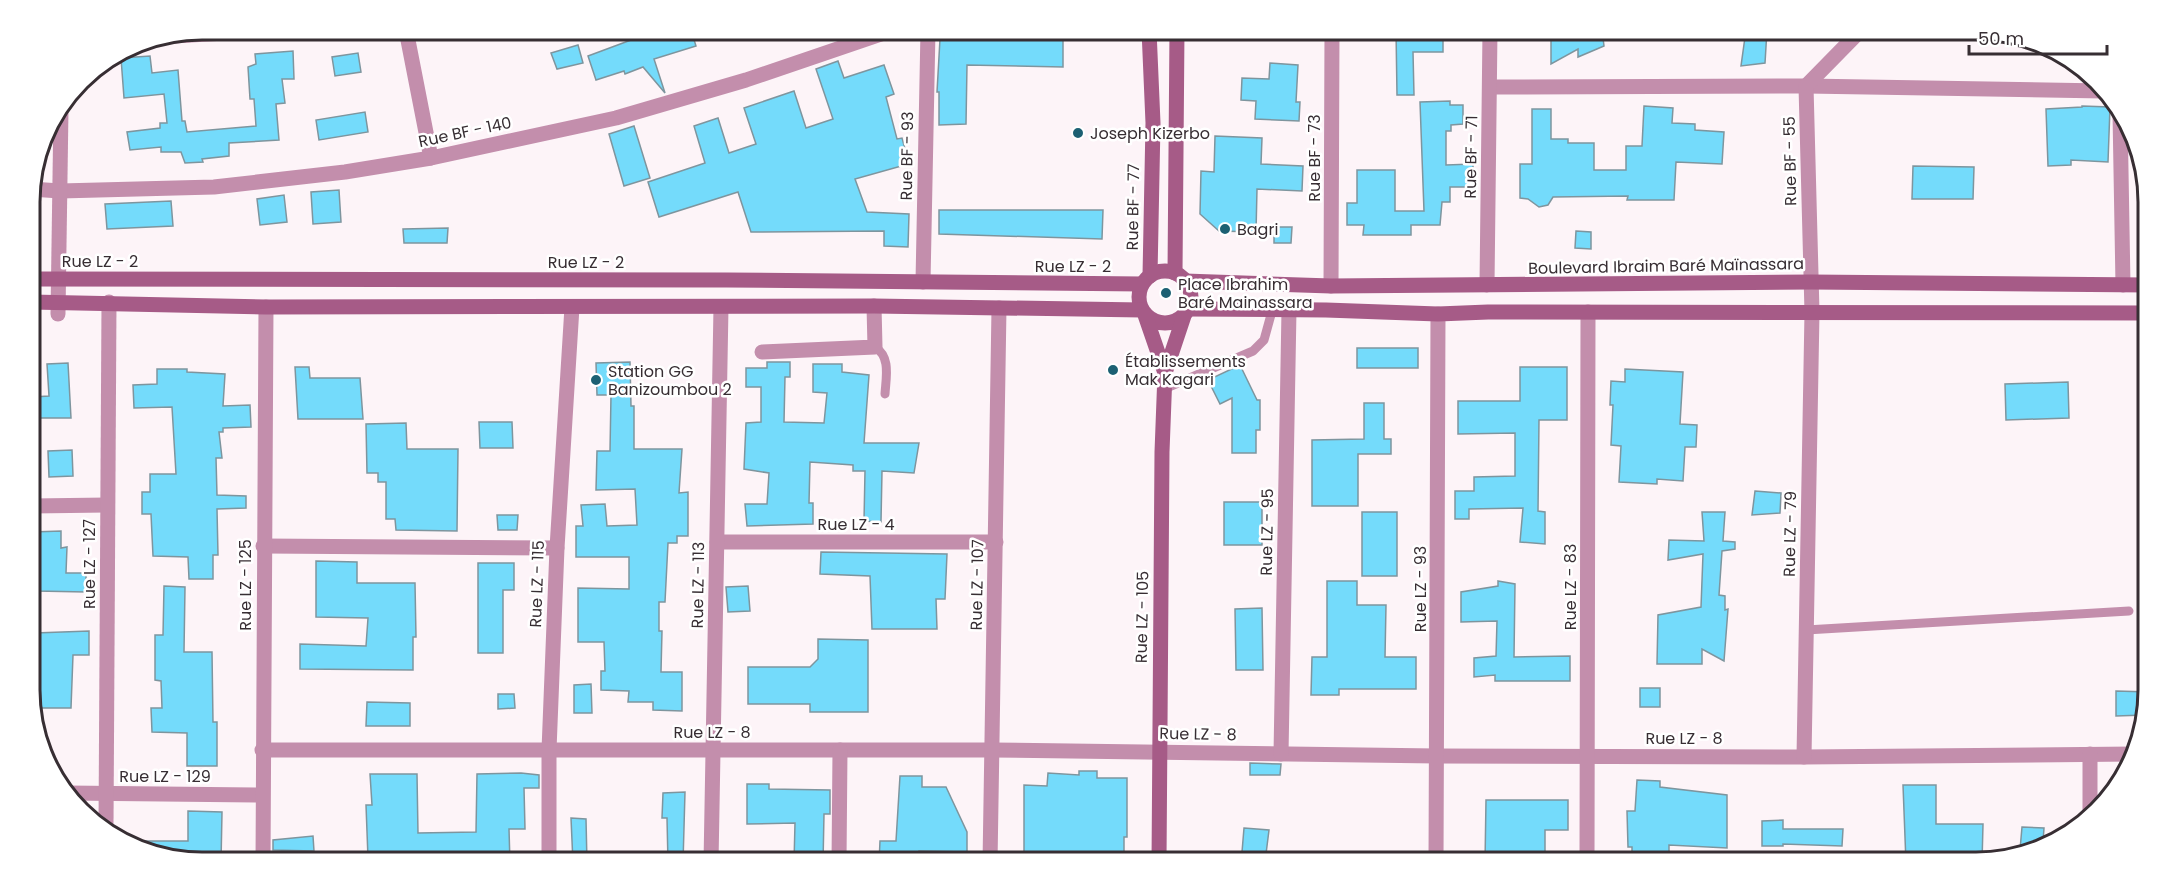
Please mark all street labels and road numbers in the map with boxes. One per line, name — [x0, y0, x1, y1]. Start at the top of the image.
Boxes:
street label: Rue BF - 140 — [416, 111, 514, 153]
street label: Rue BF - 93 — [895, 111, 919, 201]
street label: Rue BF - 73 — [1303, 114, 1326, 202]
street label: Rue BF - 71 — [1459, 115, 1483, 199]
street label: Rue BF - 55 — [1778, 116, 1802, 206]
street label: Rue BF - 77 — [1121, 163, 1145, 251]
street label: Rue LZ - 2 — [62, 250, 138, 273]
street label: Rue LZ - 2 — [548, 251, 624, 274]
street label: Boulevard Ibraim Baré Maïnassara — [1528, 252, 1804, 280]
street label: Rue LZ - 2 — [1035, 255, 1111, 278]
street label: Rue LZ - 95 — [1255, 488, 1279, 576]
street label: Rue LZ - 79 — [1778, 491, 1802, 577]
street label: Rue LZ - 4 — [817, 513, 895, 536]
street label: Rue LZ - 127 — [78, 519, 101, 609]
street label: Rue LZ - 125 — [234, 539, 257, 631]
street label: Rue LZ - 107 — [965, 539, 989, 631]
street label: Rue LZ - 115 — [524, 540, 550, 628]
street label: Rue LZ - 113 — [686, 541, 710, 629]
street label: Rue LZ - 83 — [1559, 544, 1582, 630]
street label: Rue LZ - 93 — [1409, 546, 1432, 632]
street label: Rue LZ - 105 — [1130, 571, 1154, 663]
street label: Rue LZ - 8 — [673, 721, 751, 744]
street label: Rue LZ - 8 — [1159, 722, 1237, 746]
street label: Rue LZ - 8 — [1645, 727, 1723, 750]
street label: Rue LZ - 129 — [119, 765, 211, 788]

